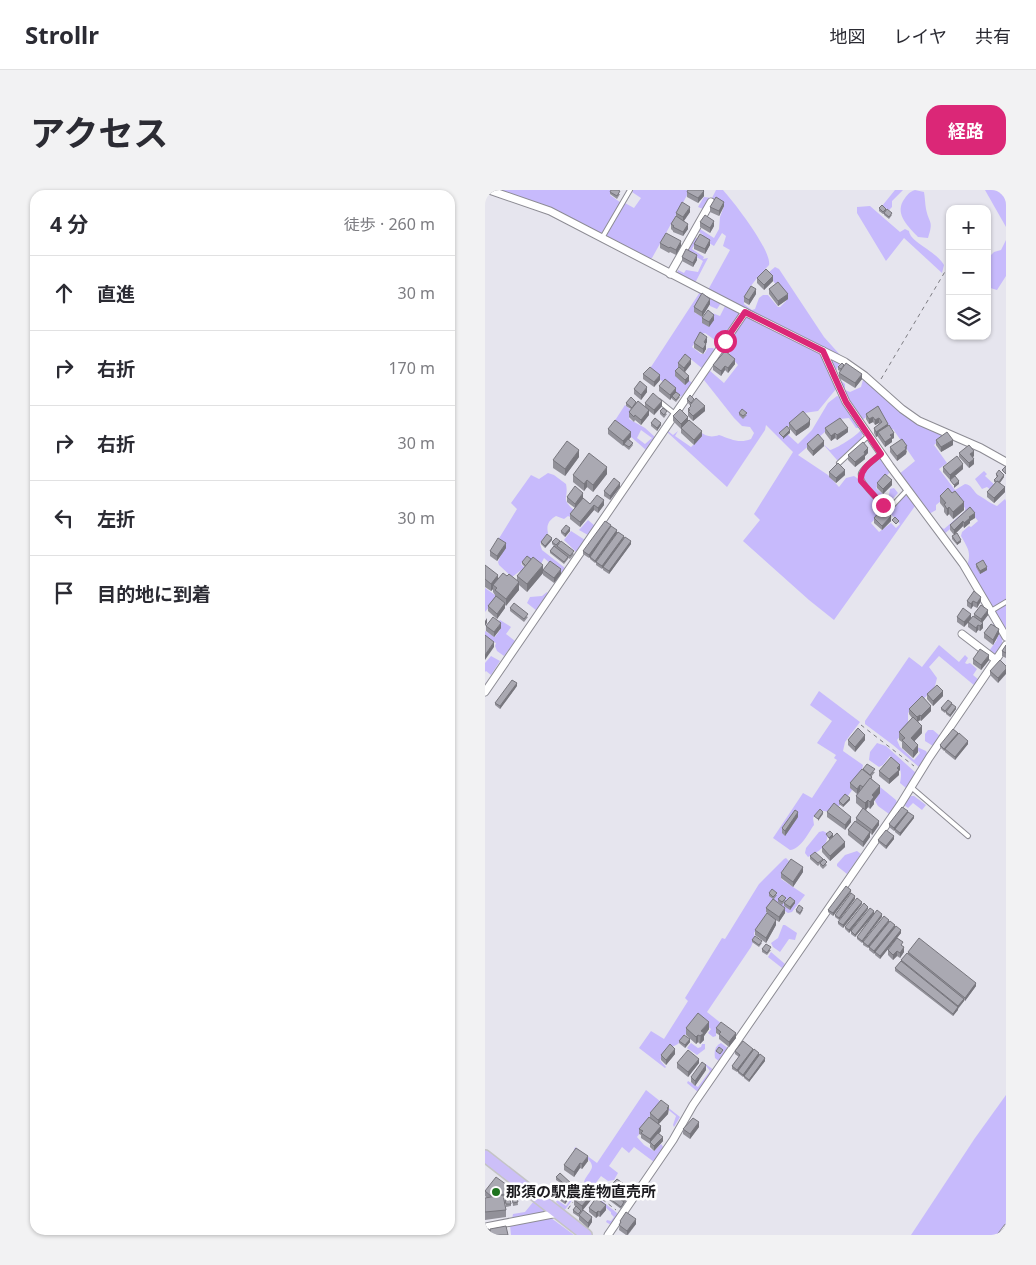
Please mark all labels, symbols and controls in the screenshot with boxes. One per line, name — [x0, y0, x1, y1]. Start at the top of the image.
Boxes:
text: Strollr — [25, 18, 99, 51]
text: 地図 — [830, 24, 866, 48]
text: レイヤ — [894, 24, 947, 48]
text: 共有 — [975, 24, 1011, 48]
button: 経路 — [926, 105, 1006, 155]
text: アクセス — [30, 109, 168, 156]
map controls — [946, 205, 991, 340]
button: + — [946, 205, 991, 250]
text: 4 分 — [50, 210, 88, 238]
text: 徒歩 · 260 m — [344, 213, 435, 235]
button: − — [946, 250, 991, 295]
icon: ahead — [50, 279, 78, 307]
text: 直進 — [97, 281, 135, 307]
text: 30 m — [398, 282, 435, 304]
button: layers — [946, 295, 991, 340]
route start — [714, 330, 737, 353]
icon: right — [50, 354, 78, 382]
text: 右折 — [97, 356, 135, 382]
text: 170 m — [388, 357, 435, 379]
icon: right — [50, 429, 78, 457]
text: 右折 — [97, 431, 135, 457]
text: 30 m — [398, 432, 435, 454]
route end — [872, 494, 895, 517]
icon: left — [50, 504, 78, 532]
text: 左折 — [97, 506, 135, 532]
text: 30 m — [398, 507, 435, 529]
icon: arrive — [50, 579, 78, 607]
text: 目的地に到着 — [97, 581, 211, 607]
place label: 那須の駅農産物直売所 — [506, 1181, 656, 1201]
marker: 那須の駅農産物直売所 — [490, 1186, 502, 1198]

